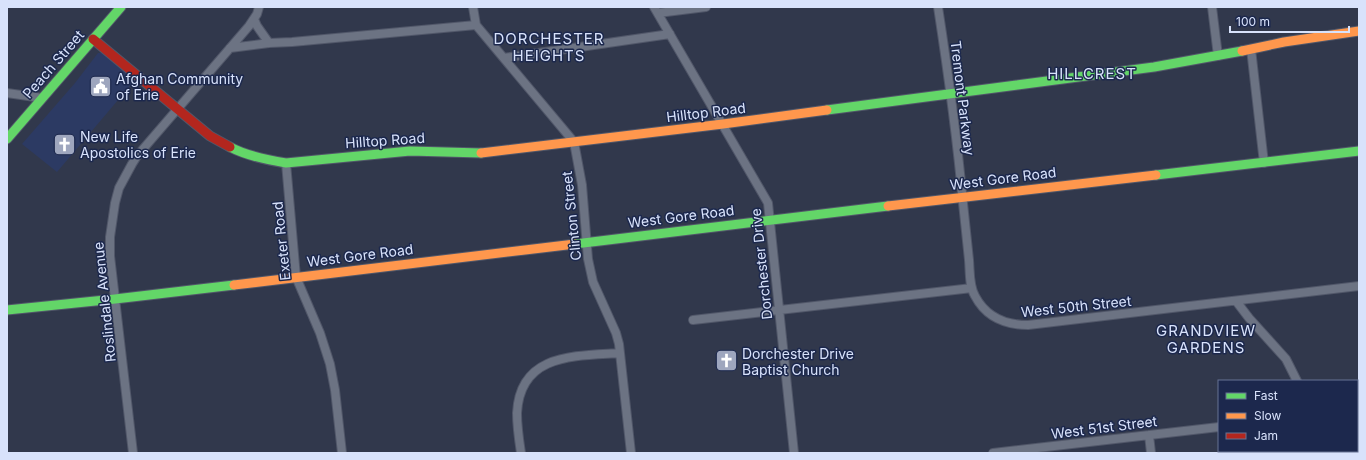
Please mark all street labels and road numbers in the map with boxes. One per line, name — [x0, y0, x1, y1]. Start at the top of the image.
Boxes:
street label: Peach Street — [19, 26, 87, 102]
street label: Tremont Parkway — [948, 39, 979, 157]
street label: Hilltop Road — [665, 99, 747, 125]
street label: Hilltop Road — [345, 129, 425, 151]
street label: West Gore Road — [949, 163, 1057, 193]
street label: Clinton Street — [558, 170, 584, 262]
street label: Exeter Road — [268, 201, 294, 281]
street label: West Gore Road — [627, 201, 735, 231]
street label: Dorchester Drive — [747, 207, 775, 321]
street label: West Gore Road — [306, 240, 414, 270]
street label: Roslindale Avenue — [89, 241, 119, 363]
street label: West 50th Street — [1020, 292, 1132, 320]
street label: West 51st Street — [1050, 412, 1158, 442]

